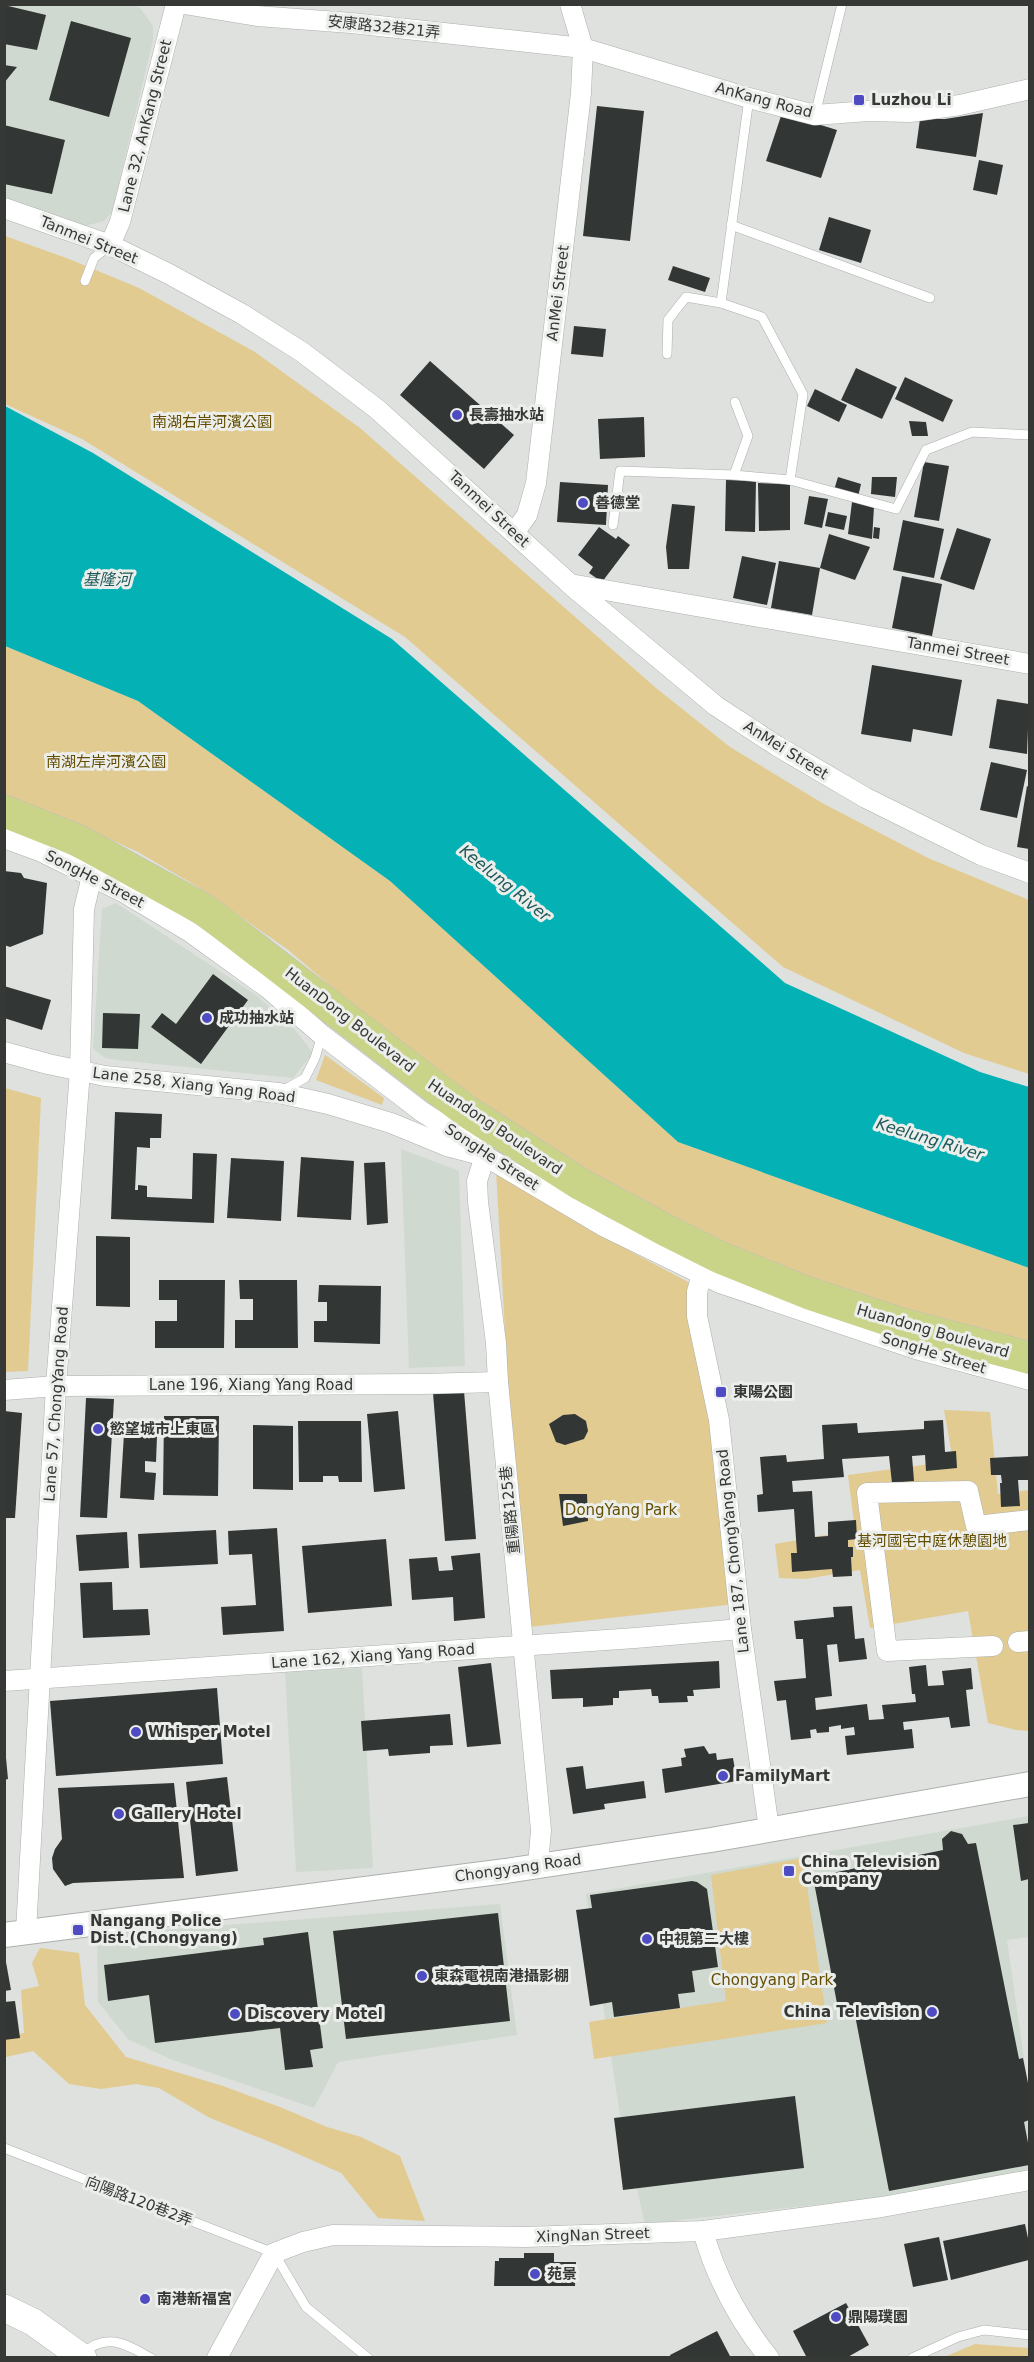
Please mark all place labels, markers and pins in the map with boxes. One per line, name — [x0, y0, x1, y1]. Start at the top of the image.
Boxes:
place label: Luzhou Li — [871, 91, 952, 109]
marker: Luzhou Li — [852, 93, 866, 107]
place label: 長壽抽水站 — [469, 406, 544, 424]
marker: 長壽抽水站 — [450, 408, 464, 422]
place label: 善德堂 — [595, 494, 640, 512]
marker: 善德堂 — [576, 496, 590, 510]
place label: 成功抽水站 — [219, 1009, 294, 1027]
marker: 成功抽水站 — [200, 1011, 214, 1025]
place label: 東陽公園 — [733, 1383, 793, 1401]
marker: 東陽公園 — [714, 1385, 728, 1399]
place label: 慾望城市上東區 — [110, 1420, 215, 1438]
marker: 慾望城市上東區 — [91, 1422, 105, 1436]
place label: Whisper Motel — [148, 1723, 271, 1741]
marker: Whisper Motel — [129, 1725, 143, 1739]
place label: FamilyMart — [735, 1767, 830, 1785]
marker: FamilyMart — [716, 1769, 730, 1783]
place label: Gallery Hotel — [131, 1805, 242, 1823]
marker: Gallery Hotel — [112, 1807, 126, 1821]
place label: China Television Company — [801, 1853, 938, 1888]
marker: China Television Company — [782, 1864, 796, 1878]
place label: Nangang Police Dist.(Chongyang) — [90, 1912, 238, 1947]
marker: Nangang Police Dist.(Chongyang) — [71, 1923, 85, 1937]
place label: 中視第二大樓 — [659, 1930, 749, 1948]
marker: 中視第二大樓 — [640, 1932, 654, 1946]
place label: 東森電視南港攝影棚 — [434, 1967, 569, 1985]
marker: 東森電視南港攝影棚 — [415, 1969, 429, 1983]
place label: China Television — [783, 2003, 920, 2021]
place label: Discovery Motel — [247, 2005, 383, 2023]
marker: China Television — [925, 2005, 939, 2019]
marker: Discovery Motel — [228, 2007, 242, 2021]
place label: 苑景 — [547, 2265, 577, 2283]
marker: 苑景 — [528, 2267, 542, 2281]
place label: 南港新福宮 — [157, 2290, 232, 2308]
marker: 南港新福宮 — [138, 2292, 152, 2306]
place label: 鼎陽璞園 — [848, 2308, 908, 2326]
marker: 鼎陽璞園 — [829, 2310, 843, 2324]

